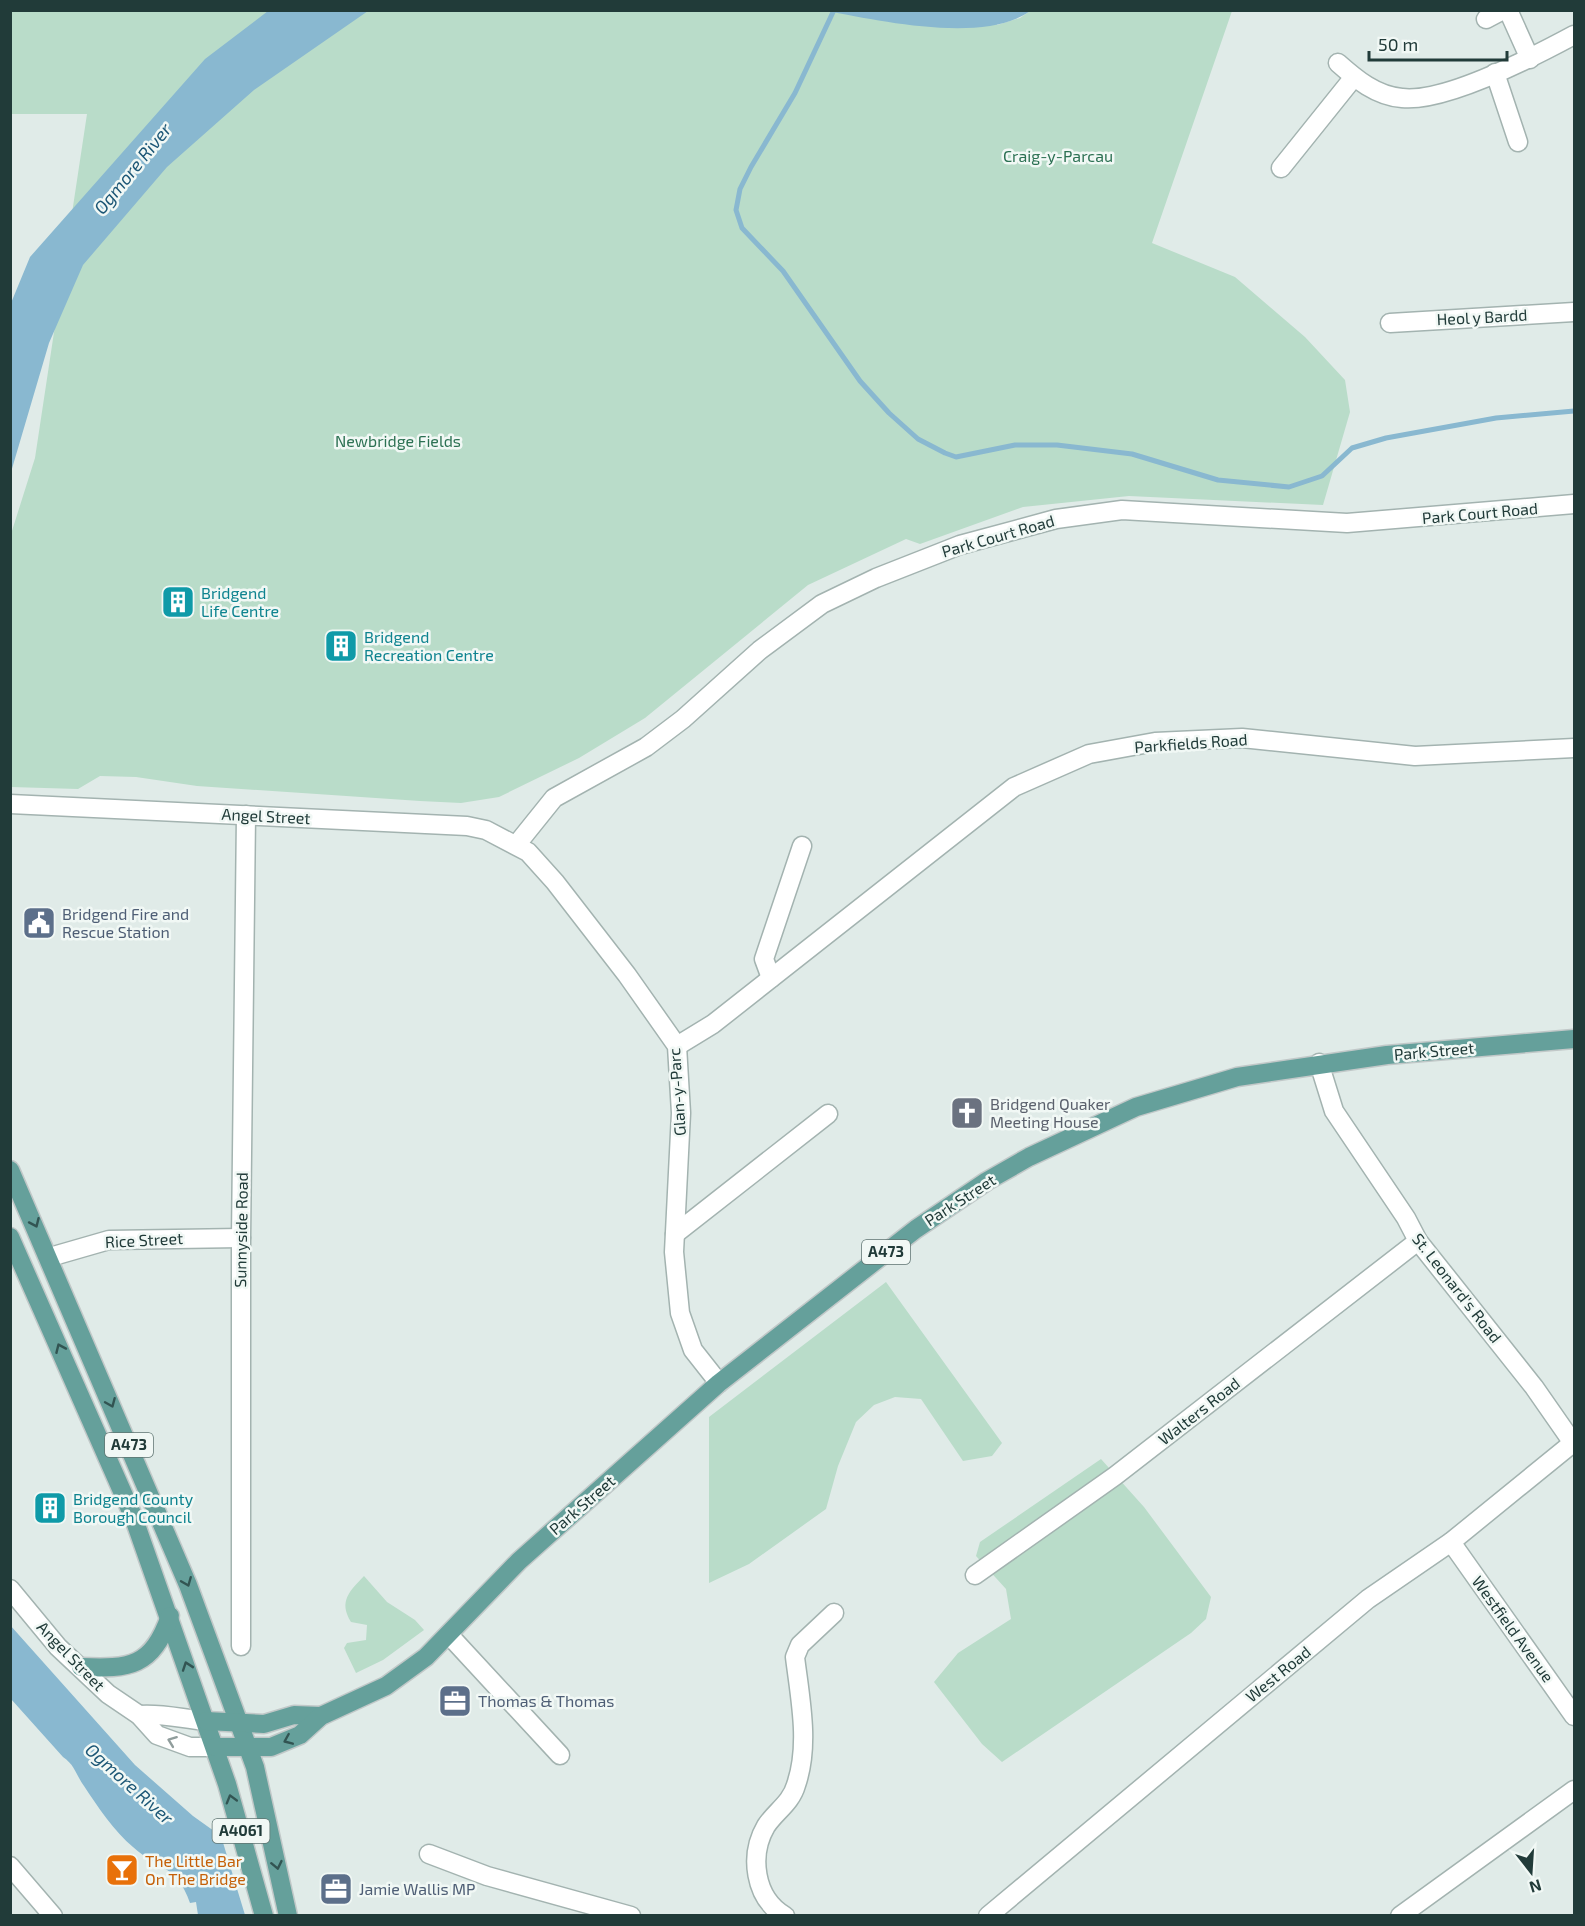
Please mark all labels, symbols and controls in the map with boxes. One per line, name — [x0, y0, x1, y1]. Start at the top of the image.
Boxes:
scale bar — [1369, 24, 1507, 62]
text: 50 m — [1378, 33, 1418, 55]
water label: Ogmore River — [89, 118, 176, 218]
park label: Craig-y-Parcau — [1003, 146, 1113, 165]
street label: Heol y Bardd — [1436, 305, 1528, 328]
park label: Newbridge Fields — [335, 431, 461, 450]
street label: Park Court Road — [1421, 498, 1539, 527]
street label: Park Court Road — [939, 510, 1056, 561]
place label: Bridgend Life Centre — [201, 583, 279, 620]
building icon: Bridgend Life Centre — [160, 584, 196, 620]
place label: Bridgend Recreation Centre — [364, 627, 494, 664]
building icon: Bridgend Recreation Centre — [323, 628, 359, 664]
street label: Parkfields Road — [1134, 729, 1248, 756]
street label: Angel Street — [221, 804, 311, 827]
place label: Bridgend Fire and Rescue Station — [62, 904, 189, 941]
public building icon: Bridgend Fire and Rescue Station — [21, 905, 57, 941]
street label: Park Street — [1393, 1038, 1475, 1063]
street label: Glan-y-Parc — [664, 1047, 689, 1137]
place label: Bridgend Quaker Meeting House — [990, 1094, 1111, 1131]
church icon: Bridgend Quaker Meeting House — [949, 1095, 985, 1131]
street label: Park Street — [921, 1170, 999, 1229]
street label: Sunnyside Road — [230, 1172, 251, 1288]
one-way arrow — [27, 1217, 39, 1228]
street label: Rice Street — [104, 1228, 184, 1251]
street label: St. Leonard's Road — [1409, 1229, 1506, 1346]
road number: A473 — [862, 1240, 910, 1264]
one-way arrow — [56, 1343, 68, 1354]
street label: Walters Road — [1154, 1373, 1243, 1448]
one-way arrow — [104, 1396, 116, 1407]
road number: A473 — [105, 1433, 153, 1457]
street label: Park Street — [545, 1471, 618, 1538]
place label: Bridgend County Borough Council — [73, 1489, 194, 1526]
building icon: Bridgend County Borough Council — [32, 1490, 68, 1526]
street label: Westfield Avenue — [1468, 1572, 1558, 1686]
one-way arrow — [180, 1576, 192, 1587]
street label: Angel Street — [34, 1617, 109, 1694]
street label: West Road — [1241, 1642, 1314, 1706]
one-way arrow — [181, 1661, 194, 1671]
office icon: Thomas & Thomas — [437, 1683, 473, 1719]
place label: Thomas & Thomas — [478, 1691, 614, 1710]
one-way arrow — [283, 1733, 294, 1745]
one-way arrow — [168, 1736, 179, 1748]
water label: Ogmore River — [81, 1738, 179, 1829]
one-way arrow — [226, 1794, 238, 1805]
road number: A4061 — [212, 1819, 270, 1843]
north arrow — [1501, 1842, 1561, 1902]
place label: The Little Bar On The Bridge — [145, 1851, 246, 1888]
bar icon: The Little Bar On The Bridge — [104, 1852, 140, 1888]
one-way arrow — [269, 1860, 282, 1870]
office icon: Jamie Wallis MP — [318, 1871, 354, 1907]
text: N — [1527, 1876, 1544, 1898]
place label: Jamie Wallis MP — [359, 1879, 476, 1898]

